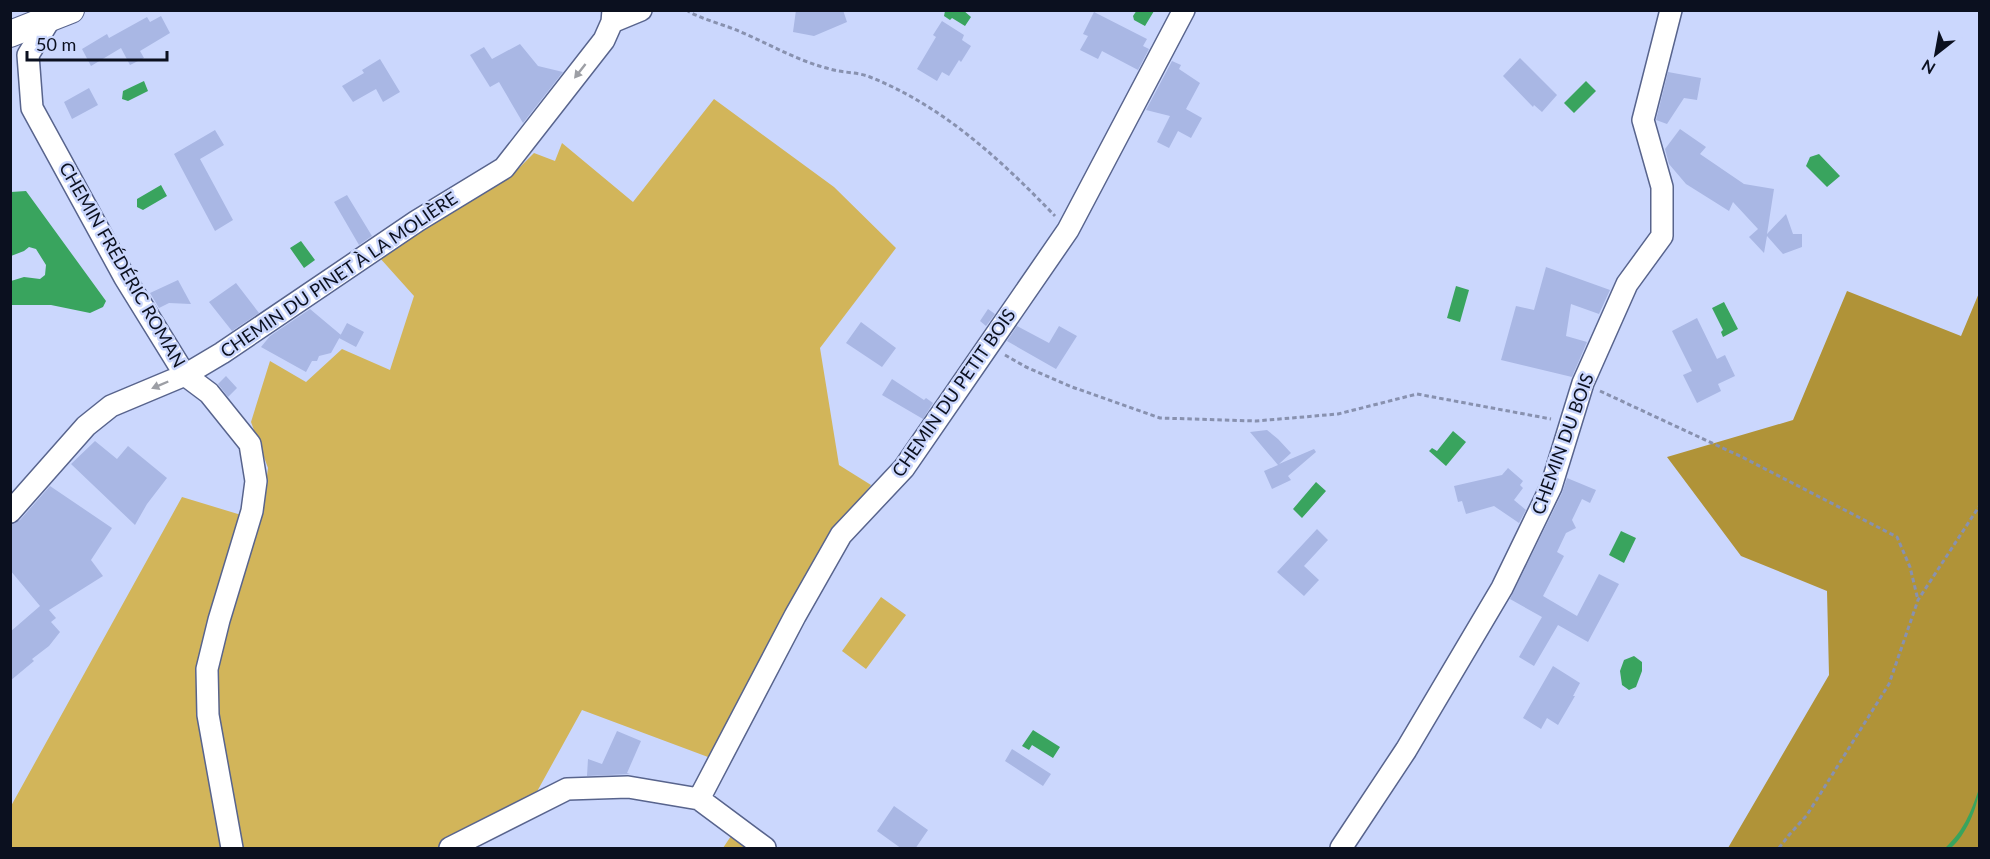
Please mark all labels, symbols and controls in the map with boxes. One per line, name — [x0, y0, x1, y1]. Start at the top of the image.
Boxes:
scale bar — [27, 24, 166, 62]
north arrow — [1906, 24, 1966, 84]
text: 50 m — [36, 33, 76, 55]
text: N — [1918, 56, 1938, 79]
one-way arrow — [574, 63, 586, 78]
street label: CHEMIN FRÉDÉRIC ROMAN — [55, 158, 191, 371]
street label: CHEMIN DU PINET À LA MOLIÈRE — [216, 186, 461, 362]
street label: CHEMIN DU PETIT BOIS — [887, 304, 1020, 481]
street label: CHEMIN DU BOIS — [1526, 370, 1598, 517]
one-way arrow — [151, 381, 169, 391]

